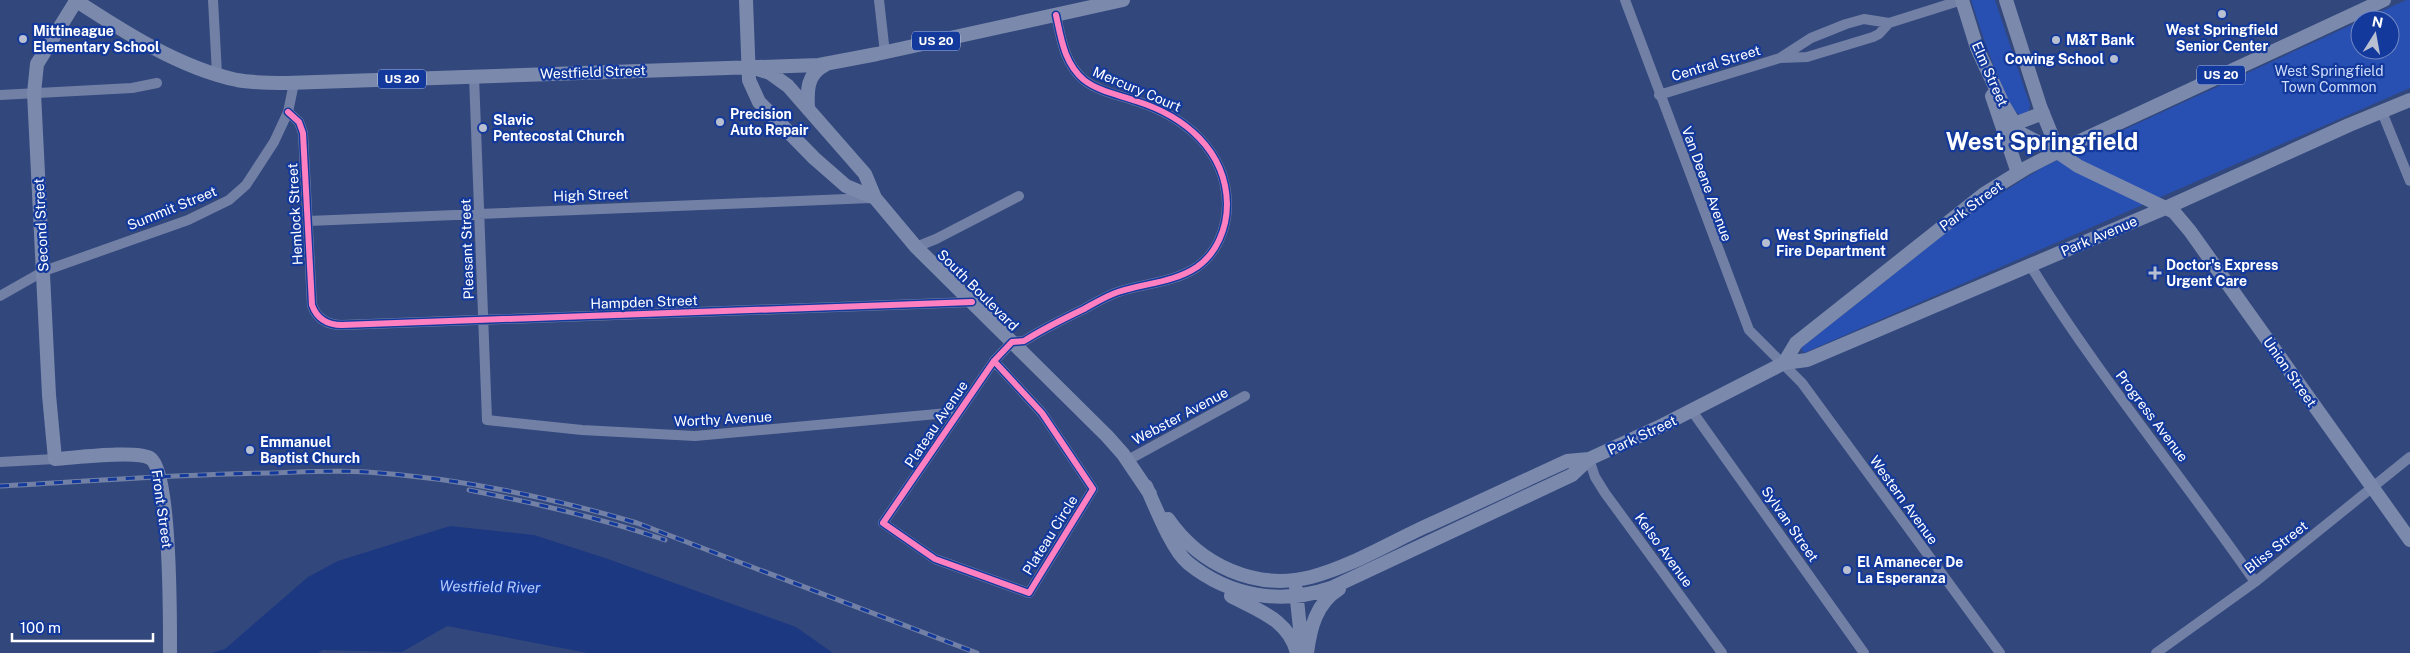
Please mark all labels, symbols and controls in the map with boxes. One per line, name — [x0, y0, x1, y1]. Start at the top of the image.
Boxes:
marker: West Springfield Senior Center — [2216, 8, 2228, 20]
north arrow — [2350, 10, 2400, 60]
text: N — [2371, 13, 2384, 31]
place label: West Springfield Senior Center — [2166, 22, 2278, 54]
place label: Mittineague Elementary School — [33, 23, 160, 55]
road number: US 20 — [912, 31, 960, 50]
place label: M&T Bank — [2066, 32, 2135, 48]
marker: Mittineague Elementary School — [17, 33, 29, 45]
marker: M&T Bank — [2050, 34, 2062, 46]
street label: Elm Street — [1969, 39, 2011, 109]
street label: Central Street — [1670, 42, 1762, 84]
place label: Cowing School — [2005, 51, 2104, 67]
marker: Cowing School — [2108, 53, 2120, 65]
street label: Westfield Street — [540, 62, 646, 82]
street label: Mercury Court — [1090, 63, 1184, 115]
park label: West Springfield Town Common — [2274, 63, 2384, 95]
road number: US 20 — [2197, 66, 2245, 84]
road number: US 20 — [378, 70, 426, 88]
place label: Precision Auto Repair — [730, 106, 809, 138]
place label: Slavic Pentecostal Church — [493, 112, 625, 144]
marker: Precision Auto Repair — [714, 116, 726, 128]
marker: Slavic Pentecostal Church — [477, 122, 489, 134]
street label: Van Deene Avenue — [1679, 124, 1735, 244]
district label: West Springfield — [1946, 127, 2138, 155]
street label: Hemlock Street — [284, 163, 306, 265]
street label: Second Street — [31, 178, 51, 272]
street label: Park Street — [1936, 178, 2006, 234]
street label: Summit Street — [125, 183, 219, 233]
street label: High Street — [553, 186, 629, 204]
street label: Pleasant Street — [457, 198, 477, 300]
street label: Park Avenue — [2058, 213, 2140, 259]
place label: West Springfield Fire Department — [1776, 227, 1888, 259]
marker: West Springfield Fire Department — [1760, 237, 1772, 249]
street label: South Boulevard — [934, 246, 1022, 334]
place label: Doctor's Express Urgent Care — [2166, 257, 2278, 289]
marker: Doctor's Express Urgent Care — [2148, 266, 2162, 280]
street label: Hampden Street — [590, 292, 698, 312]
street label: Union Street — [2260, 334, 2320, 410]
street label: Progress Avenue — [2113, 367, 2191, 465]
street label: Plateau Avenue — [901, 378, 971, 470]
street label: Webster Avenue — [1129, 384, 1231, 448]
street label: Worthy Avenue — [674, 408, 772, 430]
street label: Park Street — [1605, 412, 1679, 458]
place label: Emmanuel Baptist Church — [260, 434, 360, 466]
marker: Emmanuel Baptist Church — [244, 444, 256, 456]
street label: Western Avenue — [1866, 453, 1942, 548]
street label: Front Street — [149, 469, 175, 549]
street label: Sylvan Street — [1758, 483, 1822, 565]
street label: Plateau Circle — [1019, 492, 1081, 578]
street label: Kelso Avenue — [1632, 510, 1696, 590]
street label: Bliss Street — [2241, 517, 2311, 577]
place label: El Amanecer De La Esperanza — [1857, 554, 1963, 586]
marker: El Amanecer De La Esperanza — [1841, 564, 1853, 576]
water label: Westfield River — [439, 577, 541, 596]
scale bar — [12, 610, 154, 642]
text: 100 m — [20, 619, 61, 636]

